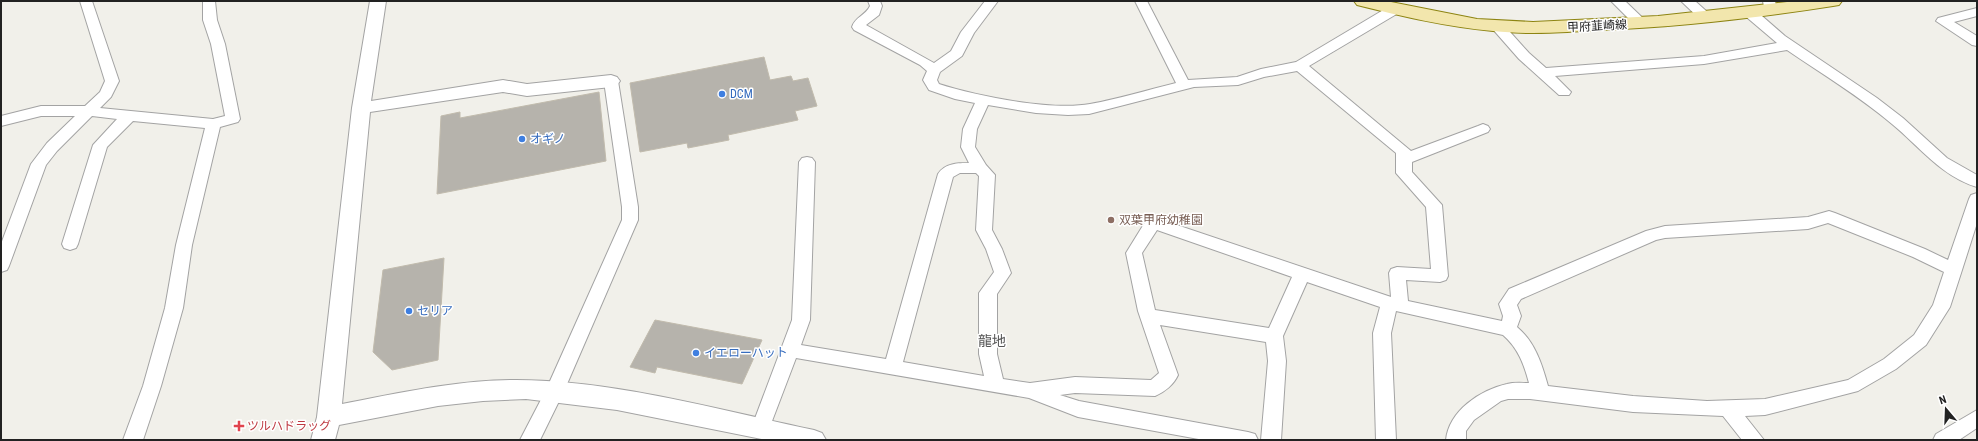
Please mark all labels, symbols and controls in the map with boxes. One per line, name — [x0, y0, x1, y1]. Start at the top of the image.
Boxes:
street label: 甲府韮崎線 — [1567, 17, 1627, 35]
place label: DCM — [730, 87, 753, 101]
marker: DCM — [717, 89, 727, 99]
place label: オギノ — [530, 132, 566, 146]
marker: オギノ — [517, 134, 527, 144]
place label: 双葉甲府幼稚園 — [1119, 213, 1203, 227]
marker: 双葉甲府幼稚園 — [1106, 215, 1116, 225]
place label: セリア — [417, 304, 453, 318]
marker: セリア — [404, 306, 414, 316]
district label: 龍地 — [978, 333, 1006, 349]
place label: イエローハット — [704, 346, 788, 360]
marker: イエローハット — [691, 348, 701, 358]
north arrow — [1926, 389, 1966, 429]
text: N — [1938, 393, 1948, 407]
place label: ツルハドラッグ — [247, 419, 331, 433]
marker: ツルハドラッグ — [234, 421, 244, 431]

